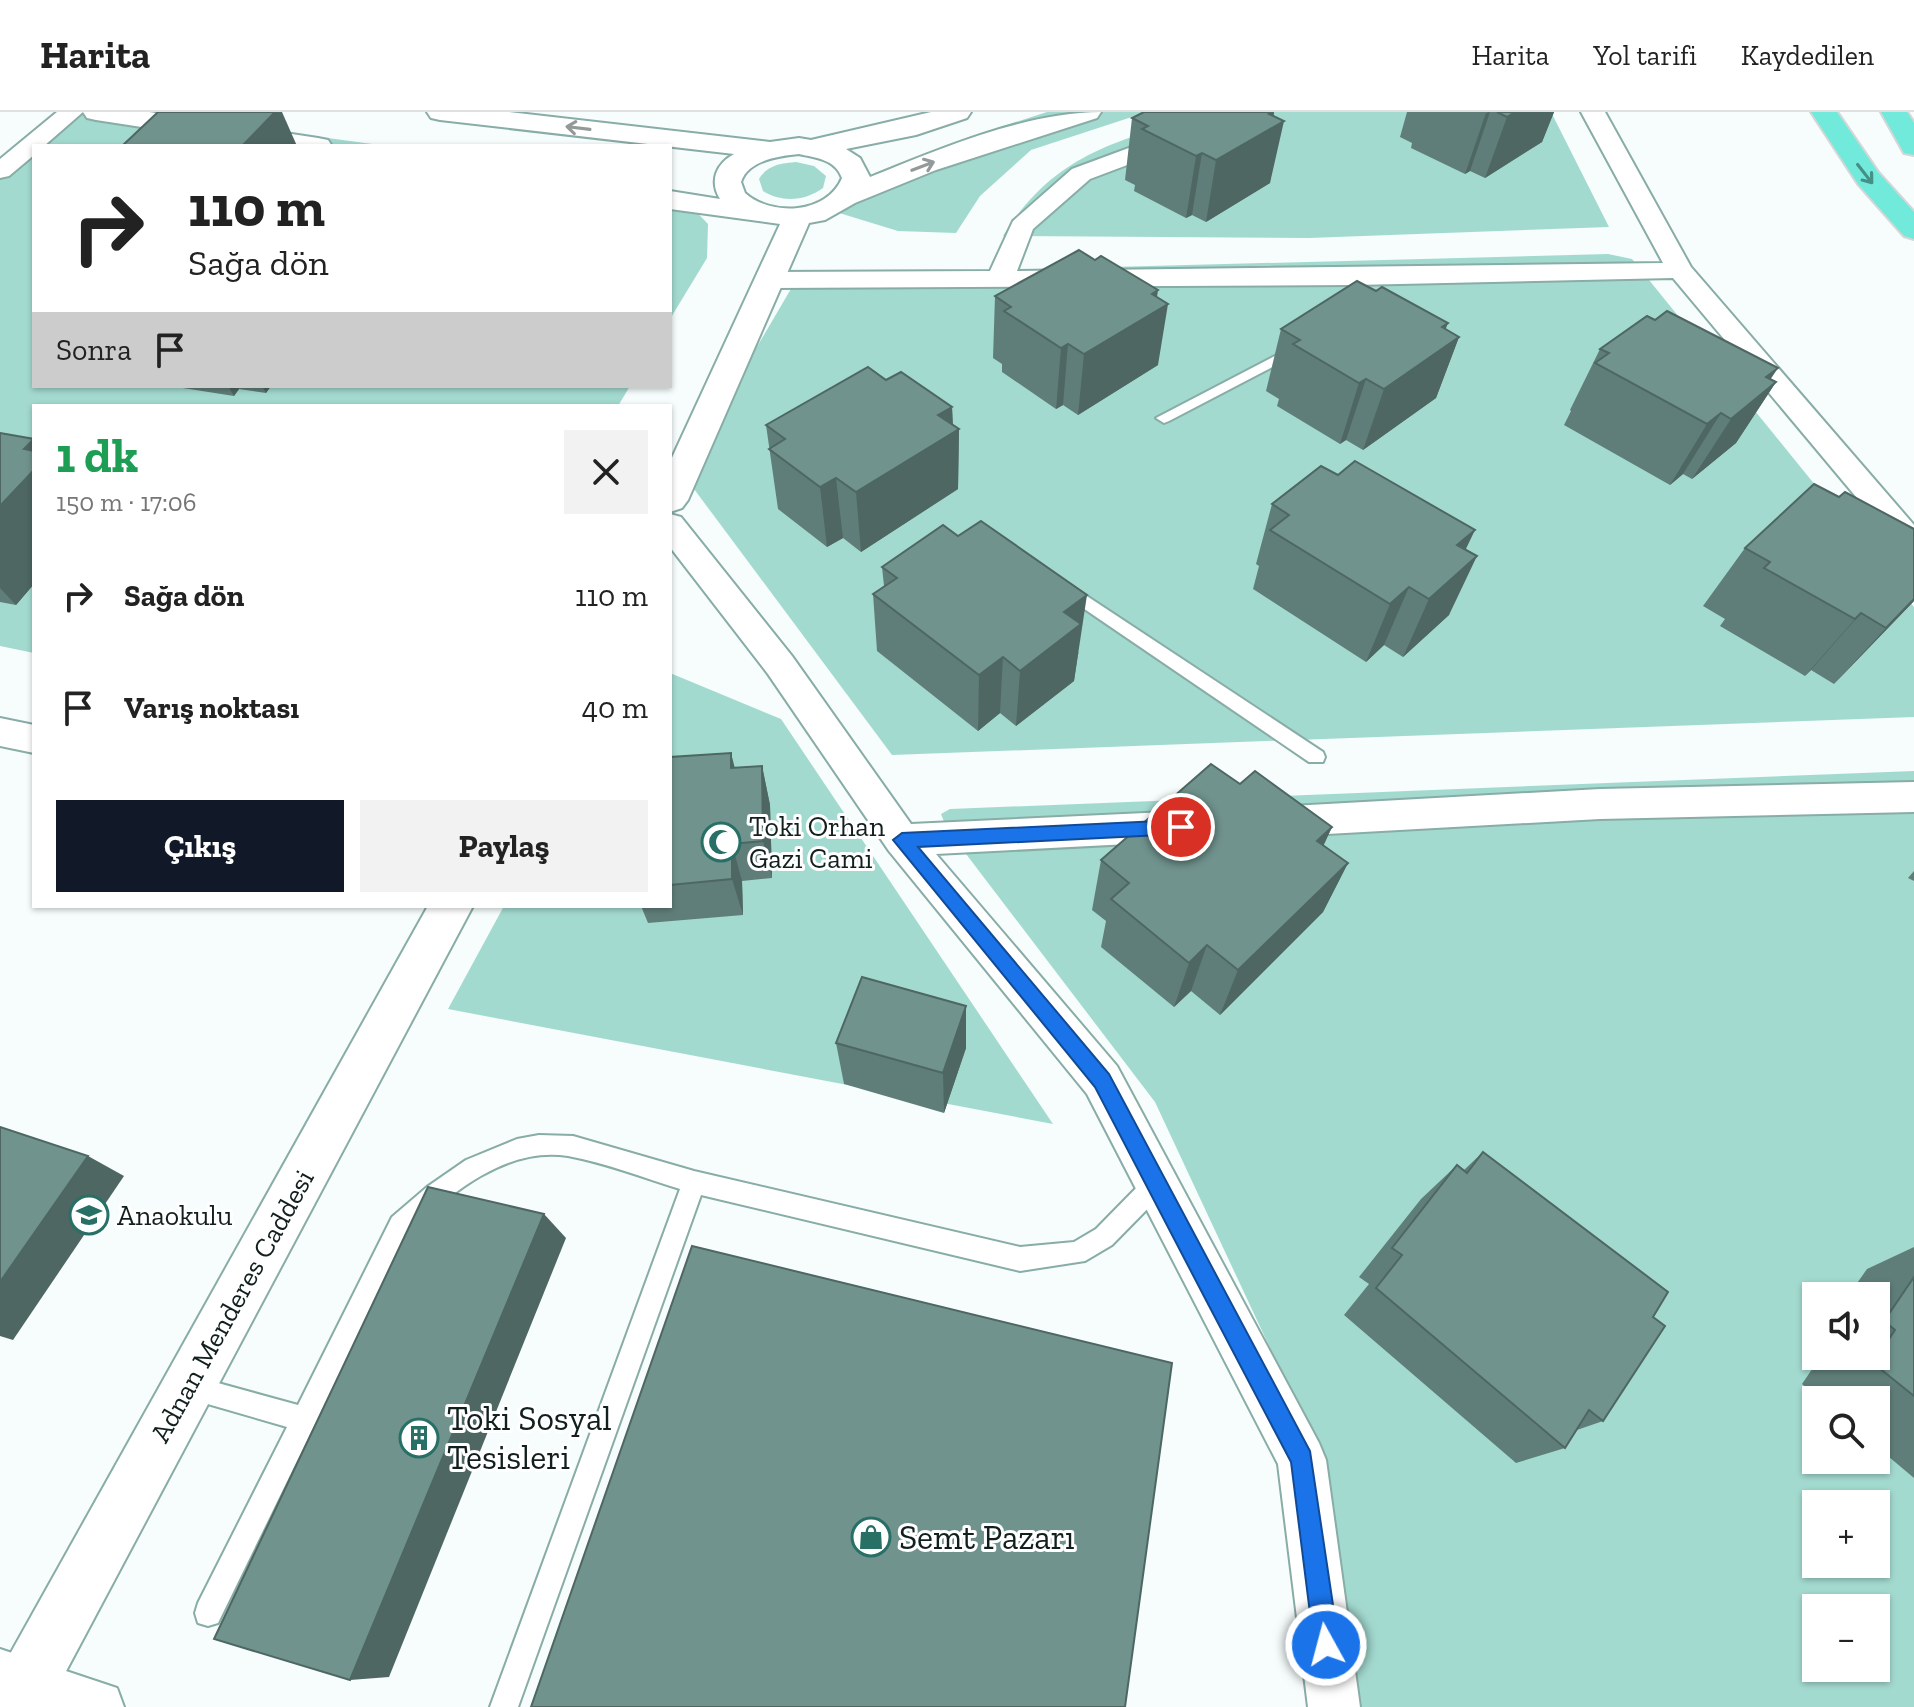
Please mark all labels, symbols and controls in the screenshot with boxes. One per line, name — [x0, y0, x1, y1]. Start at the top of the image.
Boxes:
text: Harita — [40, 32, 150, 78]
text: Harita — [1471, 39, 1549, 72]
text: Yol tarifi — [1593, 39, 1697, 72]
text: Kaydedilen — [1741, 39, 1874, 72]
one-way arrow — [566, 120, 591, 135]
one-way arrow — [910, 158, 935, 172]
one-way arrow — [1857, 162, 1874, 184]
text: 110 m — [188, 173, 325, 240]
icon: right — [56, 176, 160, 280]
text: Sağa dön — [188, 241, 329, 284]
icon: arrive — [148, 328, 192, 372]
text: Sonra — [56, 332, 132, 368]
text: 1 dk — [56, 427, 138, 484]
button: close — [564, 430, 648, 514]
text: 150 m · 17:06 — [56, 486, 197, 518]
icon: right — [56, 574, 100, 618]
text: Sağa dön — [124, 578, 244, 614]
text: 110 m — [575, 578, 648, 614]
icon: arrive — [56, 686, 100, 730]
text: Varış noktası — [124, 690, 299, 726]
text: 40 m — [582, 690, 648, 726]
pin — [1147, 793, 1215, 861]
button: Çıkış — [56, 800, 344, 892]
button: Paylaş — [360, 800, 648, 892]
icon: arrive — [1159, 805, 1203, 849]
place label: Toki Orhan Gazi Cami — [749, 810, 885, 875]
mosque icon: Toki Orhan Gazi Cami — [700, 821, 742, 863]
street label: Adnan Menderes Caddesi — [143, 1164, 321, 1448]
school or university icon: Anaokulu — [68, 1194, 110, 1236]
place label: Anaokulu — [117, 1199, 233, 1232]
map controls — [1802, 1282, 1890, 1682]
button: sound — [1802, 1282, 1890, 1370]
button: search — [1802, 1386, 1890, 1474]
place label: Toki Sosyal Tesisleri — [447, 1398, 612, 1478]
building icon: Toki Sosyal Tesisleri — [398, 1417, 440, 1459]
button: + — [1802, 1490, 1890, 1578]
shop icon: Semt Pazarı — [850, 1516, 892, 1558]
place label: Semt Pazarı — [899, 1517, 1075, 1558]
button: − — [1802, 1594, 1890, 1682]
position arrow — [1284, 1603, 1368, 1687]

